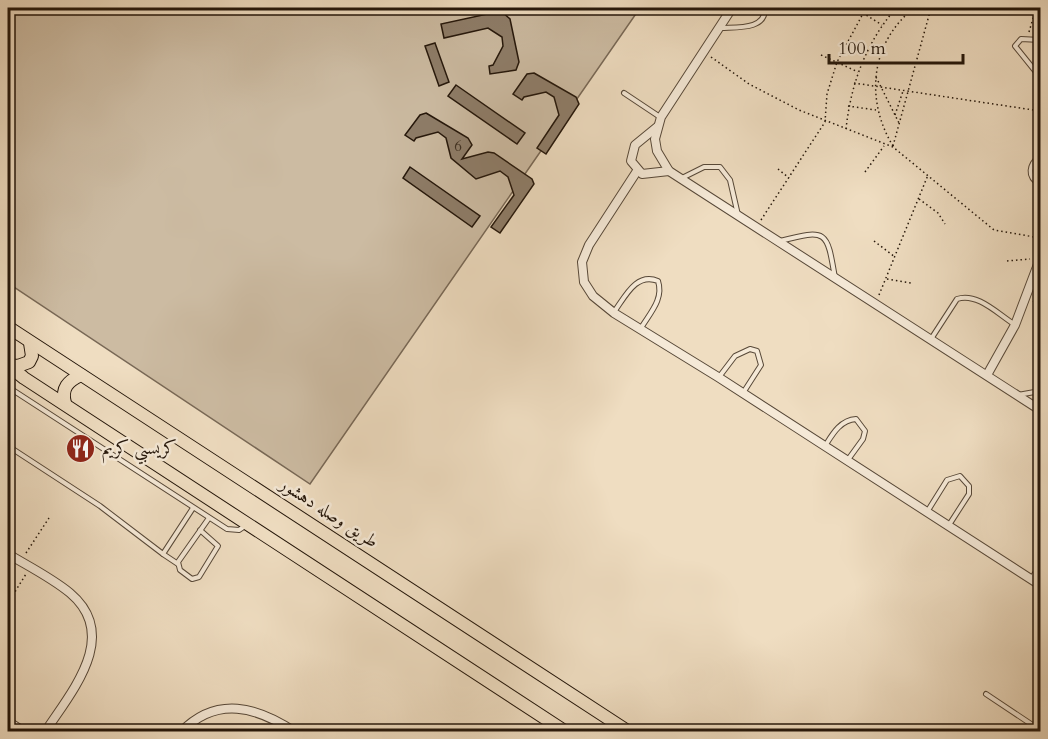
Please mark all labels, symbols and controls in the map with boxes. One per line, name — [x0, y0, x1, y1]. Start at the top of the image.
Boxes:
scale bar — [829, 27, 962, 65]
text: 100 m — [838, 36, 886, 61]
house number: 6 — [454, 136, 462, 156]
restaurant icon: كريسبي كريم — [65, 432, 97, 464]
place label: كريسبي كريم — [102, 436, 177, 465]
street label: طريق وصله دهشور — [273, 471, 383, 554]

